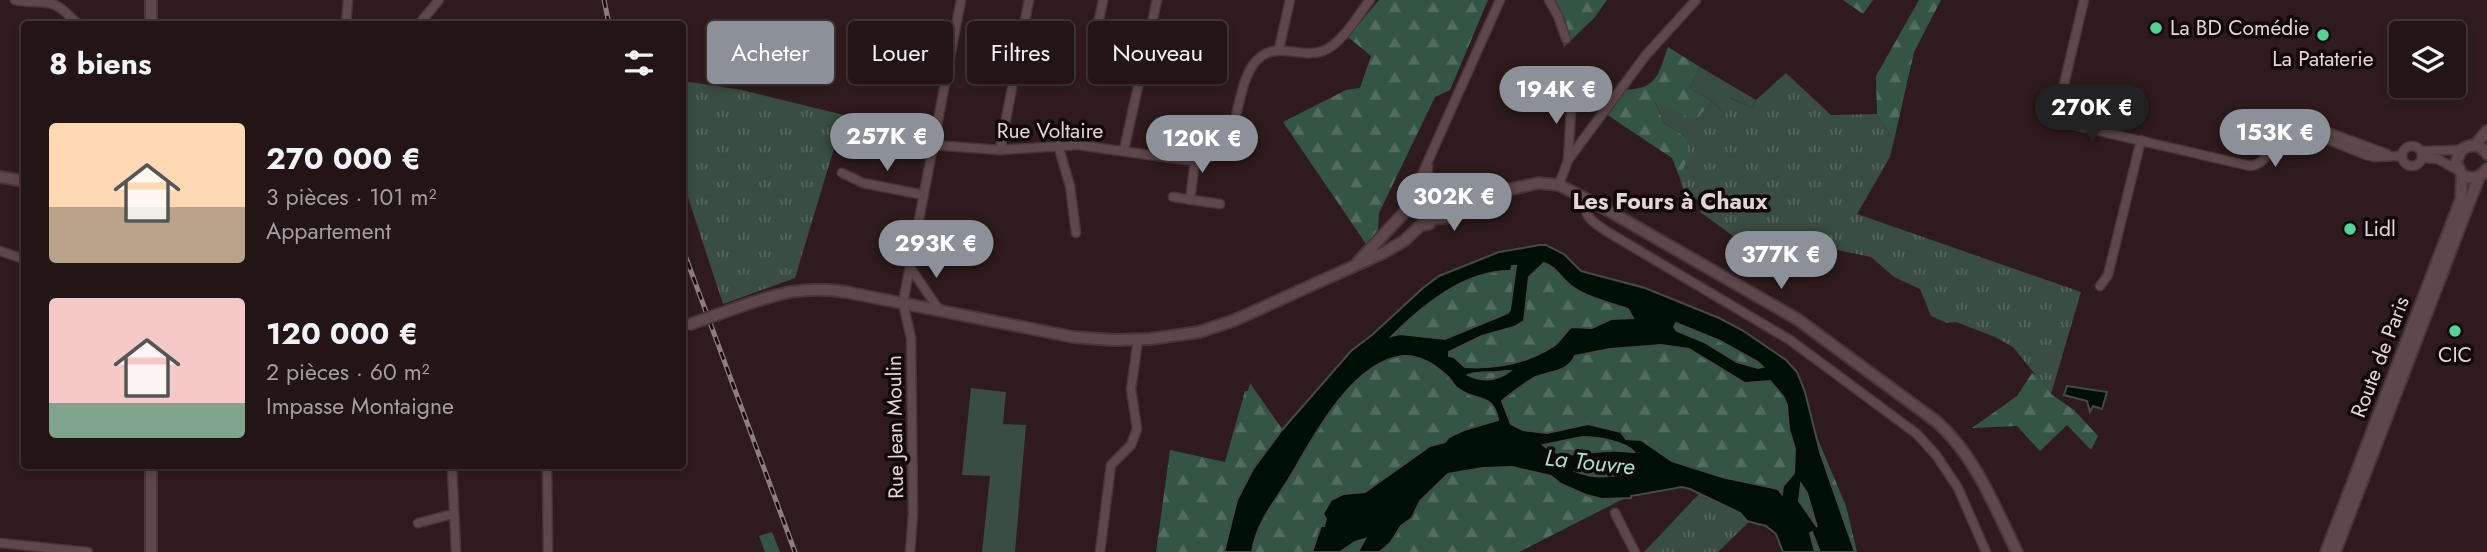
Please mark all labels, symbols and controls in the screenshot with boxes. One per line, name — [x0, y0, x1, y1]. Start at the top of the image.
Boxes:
place label: La BD Comédie — [2170, 13, 2310, 43]
marker: La BD Comédie — [2148, 20, 2164, 36]
chip: Acheter — [707, 21, 834, 84]
chip: Louer — [848, 21, 953, 84]
chip: Filtres — [967, 21, 1074, 84]
chip: Nouveau — [1088, 21, 1227, 84]
map controls — [2389, 21, 2466, 98]
button: layers — [2389, 21, 2466, 98]
marker: La Pataterie — [2315, 27, 2331, 43]
text: 8 biens — [49, 42, 152, 85]
icon: filters — [620, 44, 658, 82]
place label: La Pataterie — [2272, 44, 2374, 74]
pin: 194K € — [1499, 66, 1613, 126]
text: 194K € — [1515, 72, 1597, 106]
pin: 270K € — [2035, 85, 2149, 144]
text: 270K € — [2051, 90, 2133, 124]
pin: 153K € — [2218, 110, 2332, 169]
pin: 257K € — [830, 114, 944, 173]
text: 153K € — [2236, 115, 2314, 149]
street label: Rue Voltaire — [997, 116, 1104, 146]
pin: 120K € — [1145, 116, 1259, 175]
text: 257K € — [846, 119, 928, 153]
text: 120K € — [1162, 121, 1242, 155]
text: 270 000 € — [266, 137, 421, 180]
icon: home — [105, 151, 189, 235]
pin: 302K € — [1397, 174, 1511, 233]
text: 302K € — [1413, 179, 1495, 213]
text: 3 pièces · 101 m² — [266, 180, 437, 214]
district label: Les Fours à Chaux — [1573, 184, 1768, 218]
text: Appartement — [266, 214, 391, 248]
place label: Lidl — [2364, 214, 2396, 244]
pin: 293K € — [879, 220, 993, 280]
marker: Lidl — [2342, 221, 2358, 237]
text: 293K € — [895, 226, 977, 260]
pin: 377K € — [1724, 232, 1838, 291]
text: 377K € — [1741, 237, 1821, 271]
street label: Route de Paris — [2343, 292, 2417, 422]
text: 120 000 € — [266, 312, 418, 355]
marker: CIC — [2447, 323, 2463, 339]
icon: home — [105, 326, 189, 410]
place label: CIC — [2438, 340, 2472, 370]
text: 2 pièces · 60 m² — [266, 355, 430, 389]
street label: Rue Jean Moulin — [879, 355, 911, 499]
text: Impasse Montaigne — [266, 389, 454, 423]
water label: La Touvre — [1543, 440, 1637, 484]

